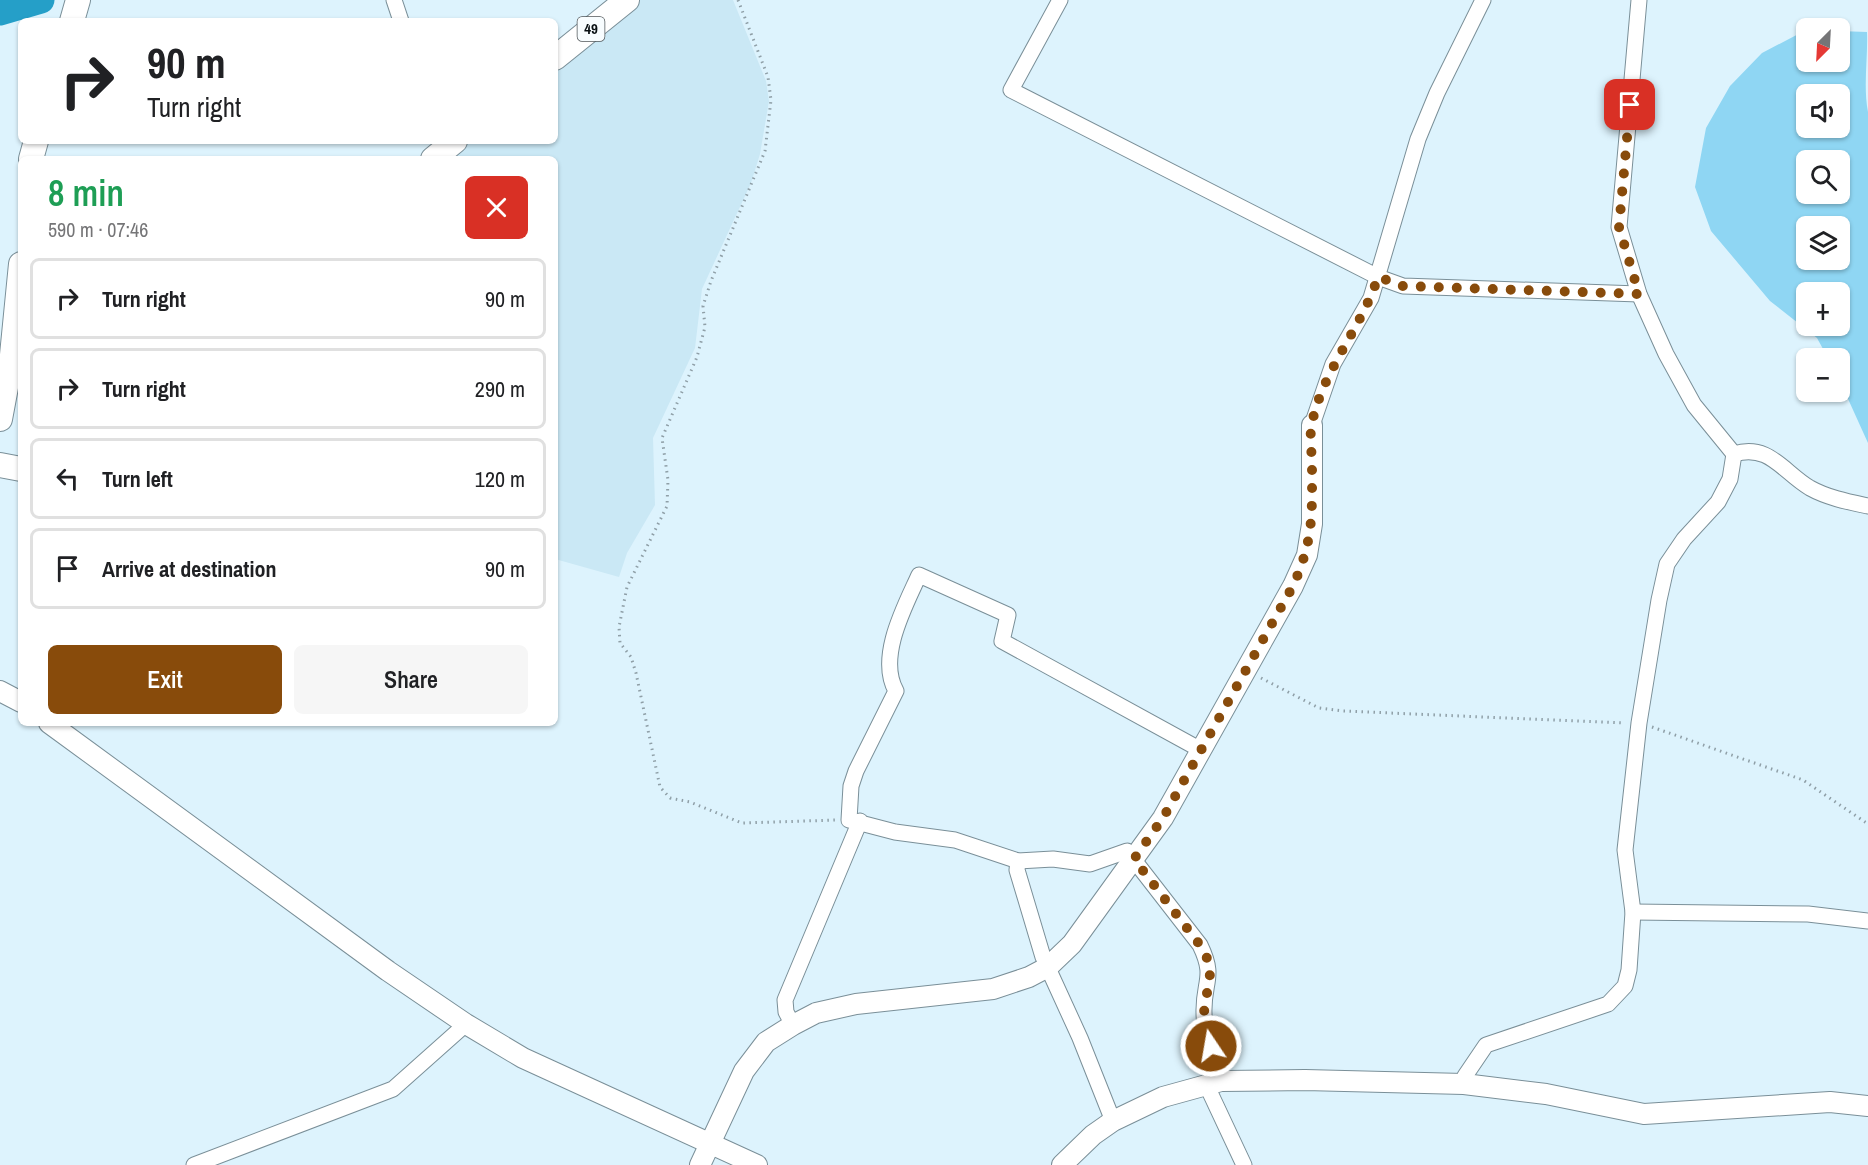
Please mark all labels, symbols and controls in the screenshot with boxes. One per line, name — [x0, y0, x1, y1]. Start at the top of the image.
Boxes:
road number: 49 — [578, 17, 604, 41]
north arrow — [1796, 18, 1850, 72]
map controls — [1796, 18, 1850, 402]
text: 90 m — [147, 35, 226, 91]
icon: right — [48, 42, 126, 120]
pin — [1604, 79, 1655, 130]
button: sound — [1796, 84, 1850, 138]
icon: arrive — [1613, 88, 1646, 121]
text: Turn right — [147, 89, 241, 125]
button: search — [1796, 150, 1850, 204]
text: 8 min — [48, 169, 124, 217]
button: close — [465, 176, 528, 239]
text: 590 m · 07:46 — [48, 216, 148, 243]
button: layers — [1796, 216, 1850, 270]
icon: right — [51, 282, 84, 315]
button: + — [1796, 282, 1850, 336]
text: Turn right — [102, 284, 186, 314]
text: 90 m — [485, 284, 525, 314]
button: − — [1796, 348, 1850, 402]
icon: right — [51, 372, 84, 405]
text: Turn right — [102, 374, 186, 404]
text: 290 m — [475, 374, 525, 404]
icon: left — [51, 462, 84, 495]
text: Turn left — [102, 464, 173, 494]
text: 120 m — [475, 464, 525, 494]
icon: arrive — [51, 552, 84, 585]
text: Arrive at destination — [102, 554, 276, 584]
text: 90 m — [485, 554, 525, 584]
button: Exit — [48, 645, 282, 714]
button: Share — [294, 645, 528, 714]
position arrow — [1179, 1014, 1243, 1078]

